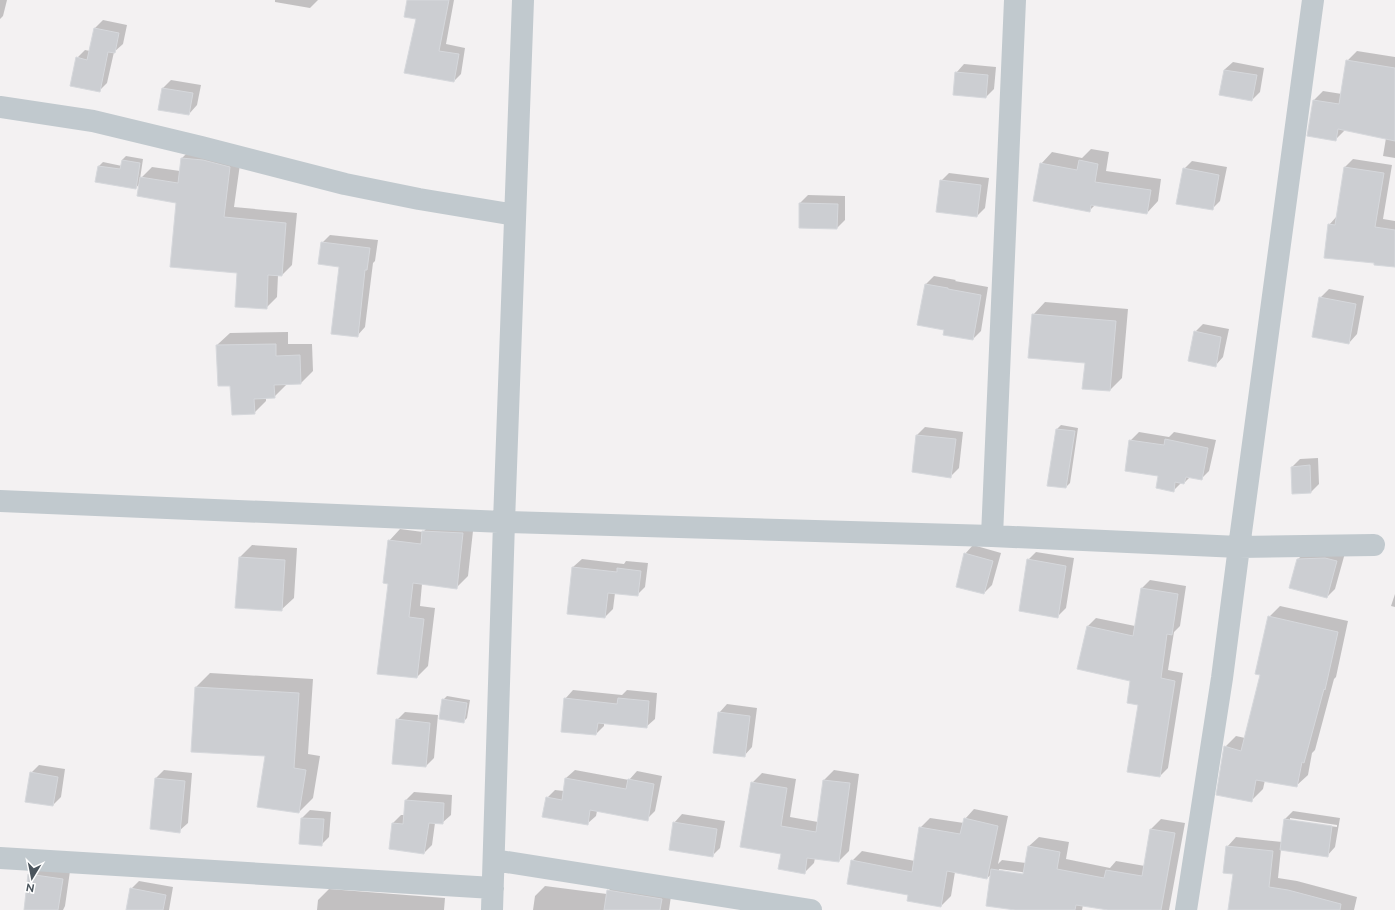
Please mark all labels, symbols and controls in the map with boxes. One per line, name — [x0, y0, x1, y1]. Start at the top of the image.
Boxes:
north arrow — [12, 858, 52, 898]
text: N — [25, 880, 36, 894]

